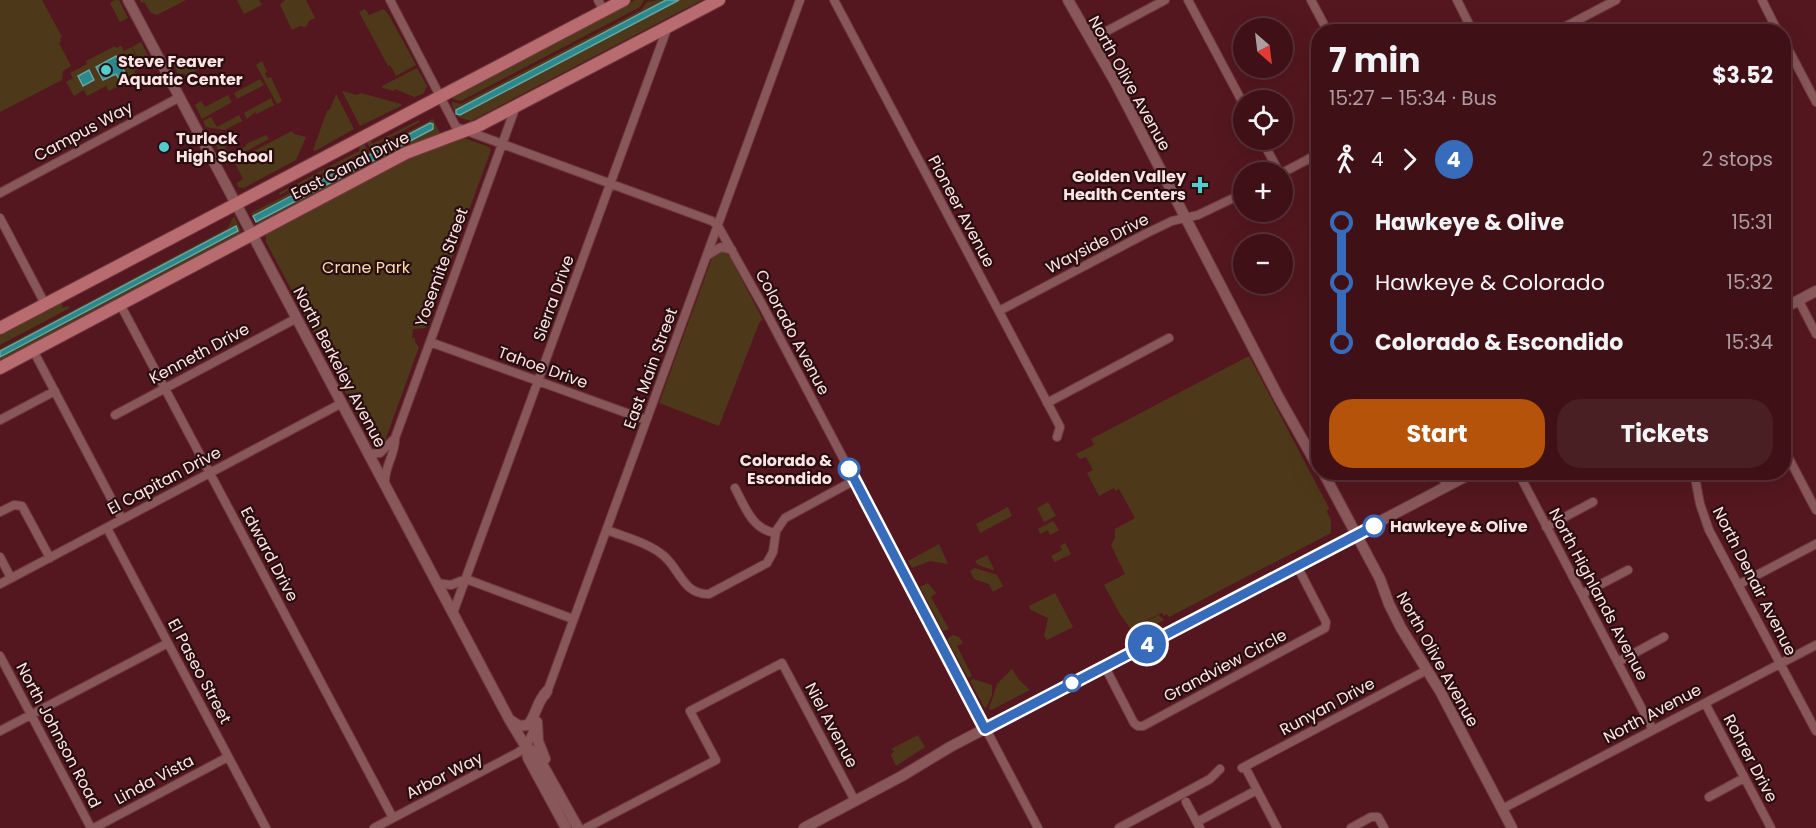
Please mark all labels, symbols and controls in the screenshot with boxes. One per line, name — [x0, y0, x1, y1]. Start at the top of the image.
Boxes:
street label: North Olive Avenue — [1083, 11, 1176, 155]
north arrow — [1233, 18, 1293, 78]
map controls — [1233, 18, 1293, 294]
text: 7 min — [1329, 37, 1421, 84]
place label: Steve Feaver Aquatic Center — [118, 50, 243, 91]
text: $3.52 — [1712, 60, 1773, 91]
marker: Steve Feaver Aquatic Center — [99, 63, 113, 77]
text: 15:27 – 15:34 · Bus — [1329, 84, 1497, 112]
button: locate — [1233, 90, 1293, 150]
street label: Campus Way — [30, 96, 137, 167]
street label: East Canal Drive — [287, 126, 413, 205]
place label: Turlock High School — [176, 127, 273, 168]
marker: Turlock High School — [157, 140, 171, 154]
icon: walk — [1329, 143, 1362, 176]
icon: forward — [1393, 143, 1426, 176]
text: 4 — [1371, 145, 1384, 173]
text: 4 — [1447, 145, 1461, 174]
text: 2 stops — [1702, 145, 1773, 173]
street label: Pioneer Avenue — [922, 151, 1001, 271]
button: + — [1233, 162, 1293, 222]
place label: Golden Valley Health Centers — [1063, 165, 1187, 206]
marker: Golden Valley Health Centers — [1191, 176, 1209, 194]
street label: Yosemite Street — [409, 204, 474, 330]
text: Hawkeye & Olive — [1375, 207, 1564, 238]
street label: Wayside Drive — [1042, 208, 1153, 279]
text: 15:31 — [1732, 208, 1773, 236]
button: − — [1233, 234, 1293, 294]
street label: Sierra Drive — [527, 252, 580, 345]
park label: Crane Park — [322, 256, 411, 279]
street label: Colorado Avenue — [750, 265, 835, 399]
text: Hawkeye & Colorado — [1375, 267, 1605, 298]
text: 15:32 — [1727, 268, 1773, 296]
street label: North Berkeley Avenue — [287, 283, 392, 452]
street label: East Main Street — [618, 304, 683, 432]
street label: Kenneth Drive — [145, 317, 253, 390]
text: Colorado & Escondido — [1375, 327, 1623, 358]
text: 15:34 — [1725, 328, 1773, 356]
street label: Tahoe Drive — [495, 341, 591, 394]
button: Start — [1329, 399, 1545, 468]
button: Tickets — [1557, 399, 1773, 468]
street label: El Capitan Drive — [103, 441, 225, 520]
place label: Colorado & Escondido — [740, 449, 832, 490]
marker: Colorado & Escondido — [838, 458, 860, 480]
street label: Edward Drive — [235, 503, 304, 606]
street label: North Denair Avenue — [1707, 503, 1802, 660]
street label: North Highlands Avenue — [1543, 504, 1654, 685]
marker: Hawkeye & Olive — [1363, 515, 1385, 537]
place label: Hawkeye & Olive — [1390, 515, 1528, 538]
street label: North Olive Avenue — [1391, 587, 1484, 731]
street label: El Paseo Street — [162, 615, 237, 728]
street label: Grandview Circle — [1160, 623, 1291, 708]
line badge: 4 — [1128, 624, 1166, 664]
text: 4 — [1140, 630, 1154, 659]
street label: North Johnson Road — [10, 658, 107, 812]
street label: Runyan Drive — [1276, 672, 1379, 741]
unlabelled marker — [1063, 674, 1081, 692]
street label: North Avenue — [1599, 678, 1705, 749]
street label: Niel Avenue — [799, 679, 864, 772]
street label: Rohrer Drive — [1718, 710, 1783, 806]
street label: Arbor Way — [402, 746, 487, 805]
street label: Linda Vista — [111, 749, 198, 810]

